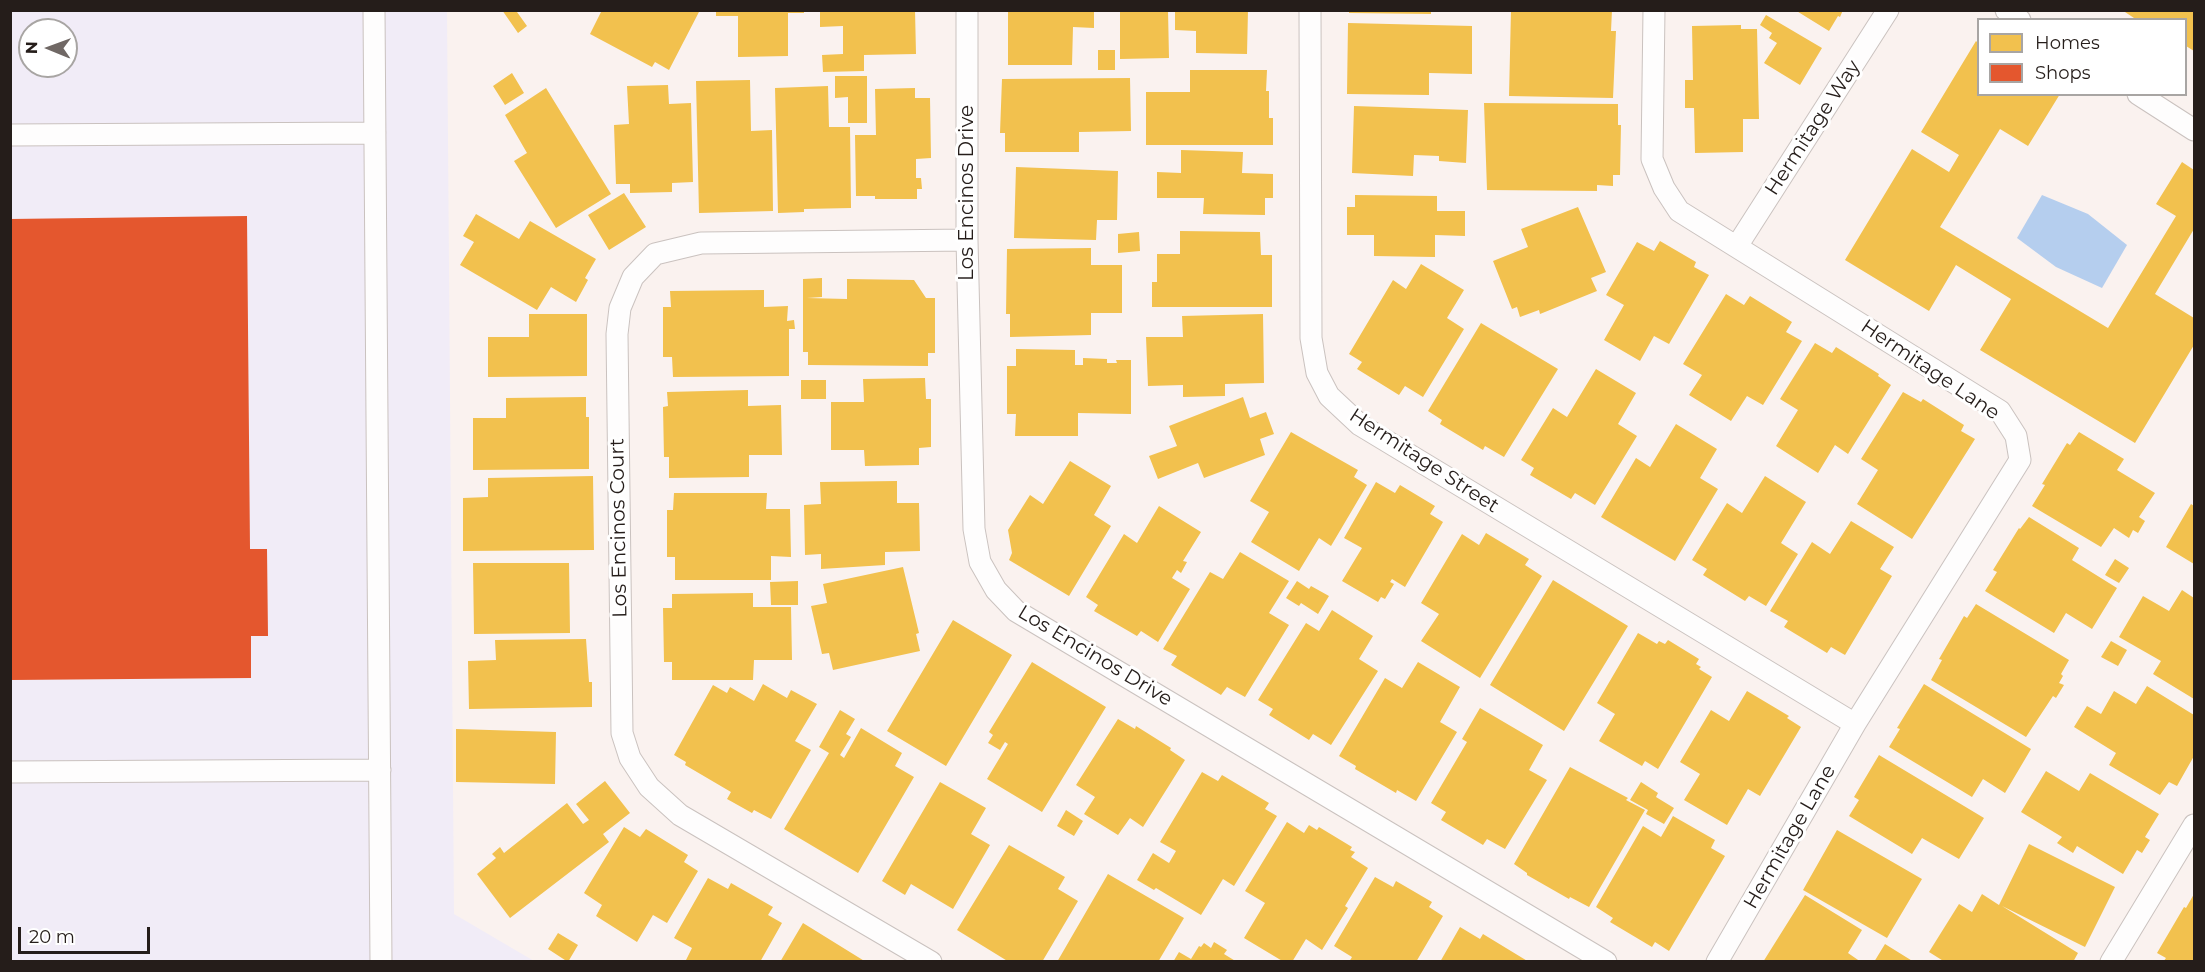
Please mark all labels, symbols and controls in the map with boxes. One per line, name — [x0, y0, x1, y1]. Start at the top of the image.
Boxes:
north arrow — [18, 18, 78, 78]
legend — [1977, 18, 2187, 96]
text: Homes — [2035, 32, 2100, 54]
text: N — [22, 41, 41, 54]
street label: Hermitage Way — [1760, 56, 1866, 200]
text: Shops — [2035, 62, 2091, 84]
street label: Los Encinos Drive — [955, 105, 979, 281]
street label: Hermitage Lane — [1856, 315, 2004, 425]
street label: Hermitage Street — [1345, 404, 1503, 518]
street label: Los Encinos Court — [605, 438, 633, 618]
street label: Los Encinos Drive — [1013, 600, 1177, 712]
street label: Hermitage Lane — [1739, 761, 1841, 913]
scale bar — [21, 915, 153, 953]
text: 20 m — [29, 926, 75, 948]

